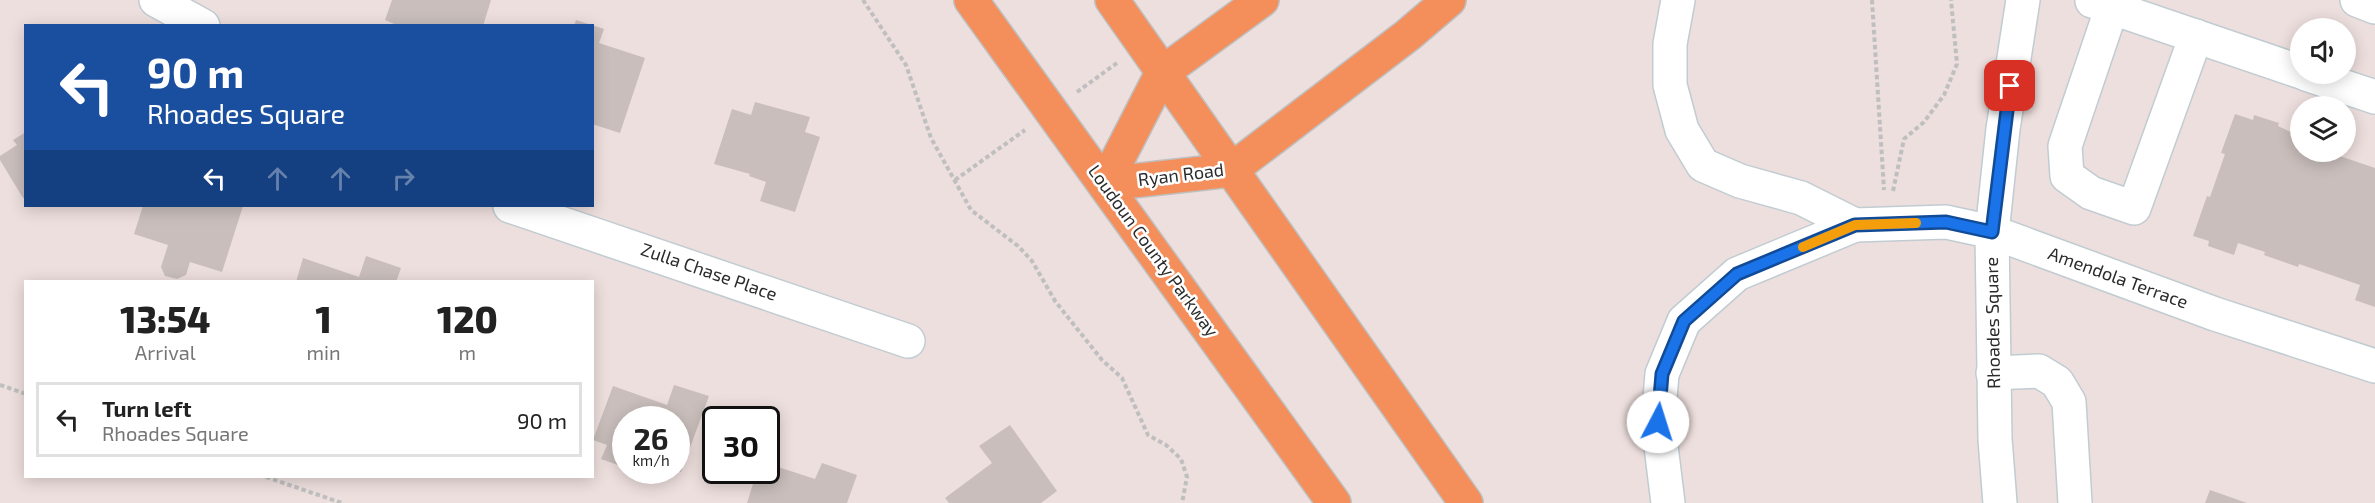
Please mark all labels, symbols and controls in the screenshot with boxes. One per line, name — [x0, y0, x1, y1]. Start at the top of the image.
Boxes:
map controls — [2290, 18, 2356, 162]
button: sound — [2290, 18, 2356, 84]
text: 90 m — [147, 46, 244, 96]
icon: left — [48, 48, 126, 126]
pin — [1984, 60, 2035, 111]
icon: arrive — [1993, 69, 2026, 102]
button: layers — [2290, 96, 2356, 162]
text: Rhoades Square — [147, 97, 345, 129]
street label: Ryan Road — [1137, 158, 1225, 190]
street label: Loudoun County Parkway — [1084, 160, 1224, 341]
icon: left — [198, 162, 231, 195]
icon: ahead — [261, 162, 294, 195]
icon: ahead — [324, 162, 357, 195]
icon: right — [387, 162, 420, 195]
street label: Zulla Chase Place — [638, 237, 780, 305]
street label: Amendola Terrace — [2045, 242, 2191, 313]
street label: Rhoades Square — [1980, 257, 2004, 389]
text: 13:54 — [120, 297, 210, 340]
text: 1 — [316, 297, 332, 340]
text: 120 — [437, 297, 498, 340]
text: Arrival — [135, 340, 196, 364]
text: min — [307, 340, 341, 364]
text: m — [459, 340, 476, 364]
position arrow — [1626, 390, 1690, 454]
text: Turn left — [102, 395, 191, 421]
icon: left — [51, 403, 84, 436]
speed limit sign: 30 — [702, 406, 780, 484]
text: 90 m — [517, 407, 567, 433]
text: 26 — [633, 420, 669, 456]
text: Rhoades Square — [102, 421, 249, 445]
text: km/h — [632, 451, 670, 469]

